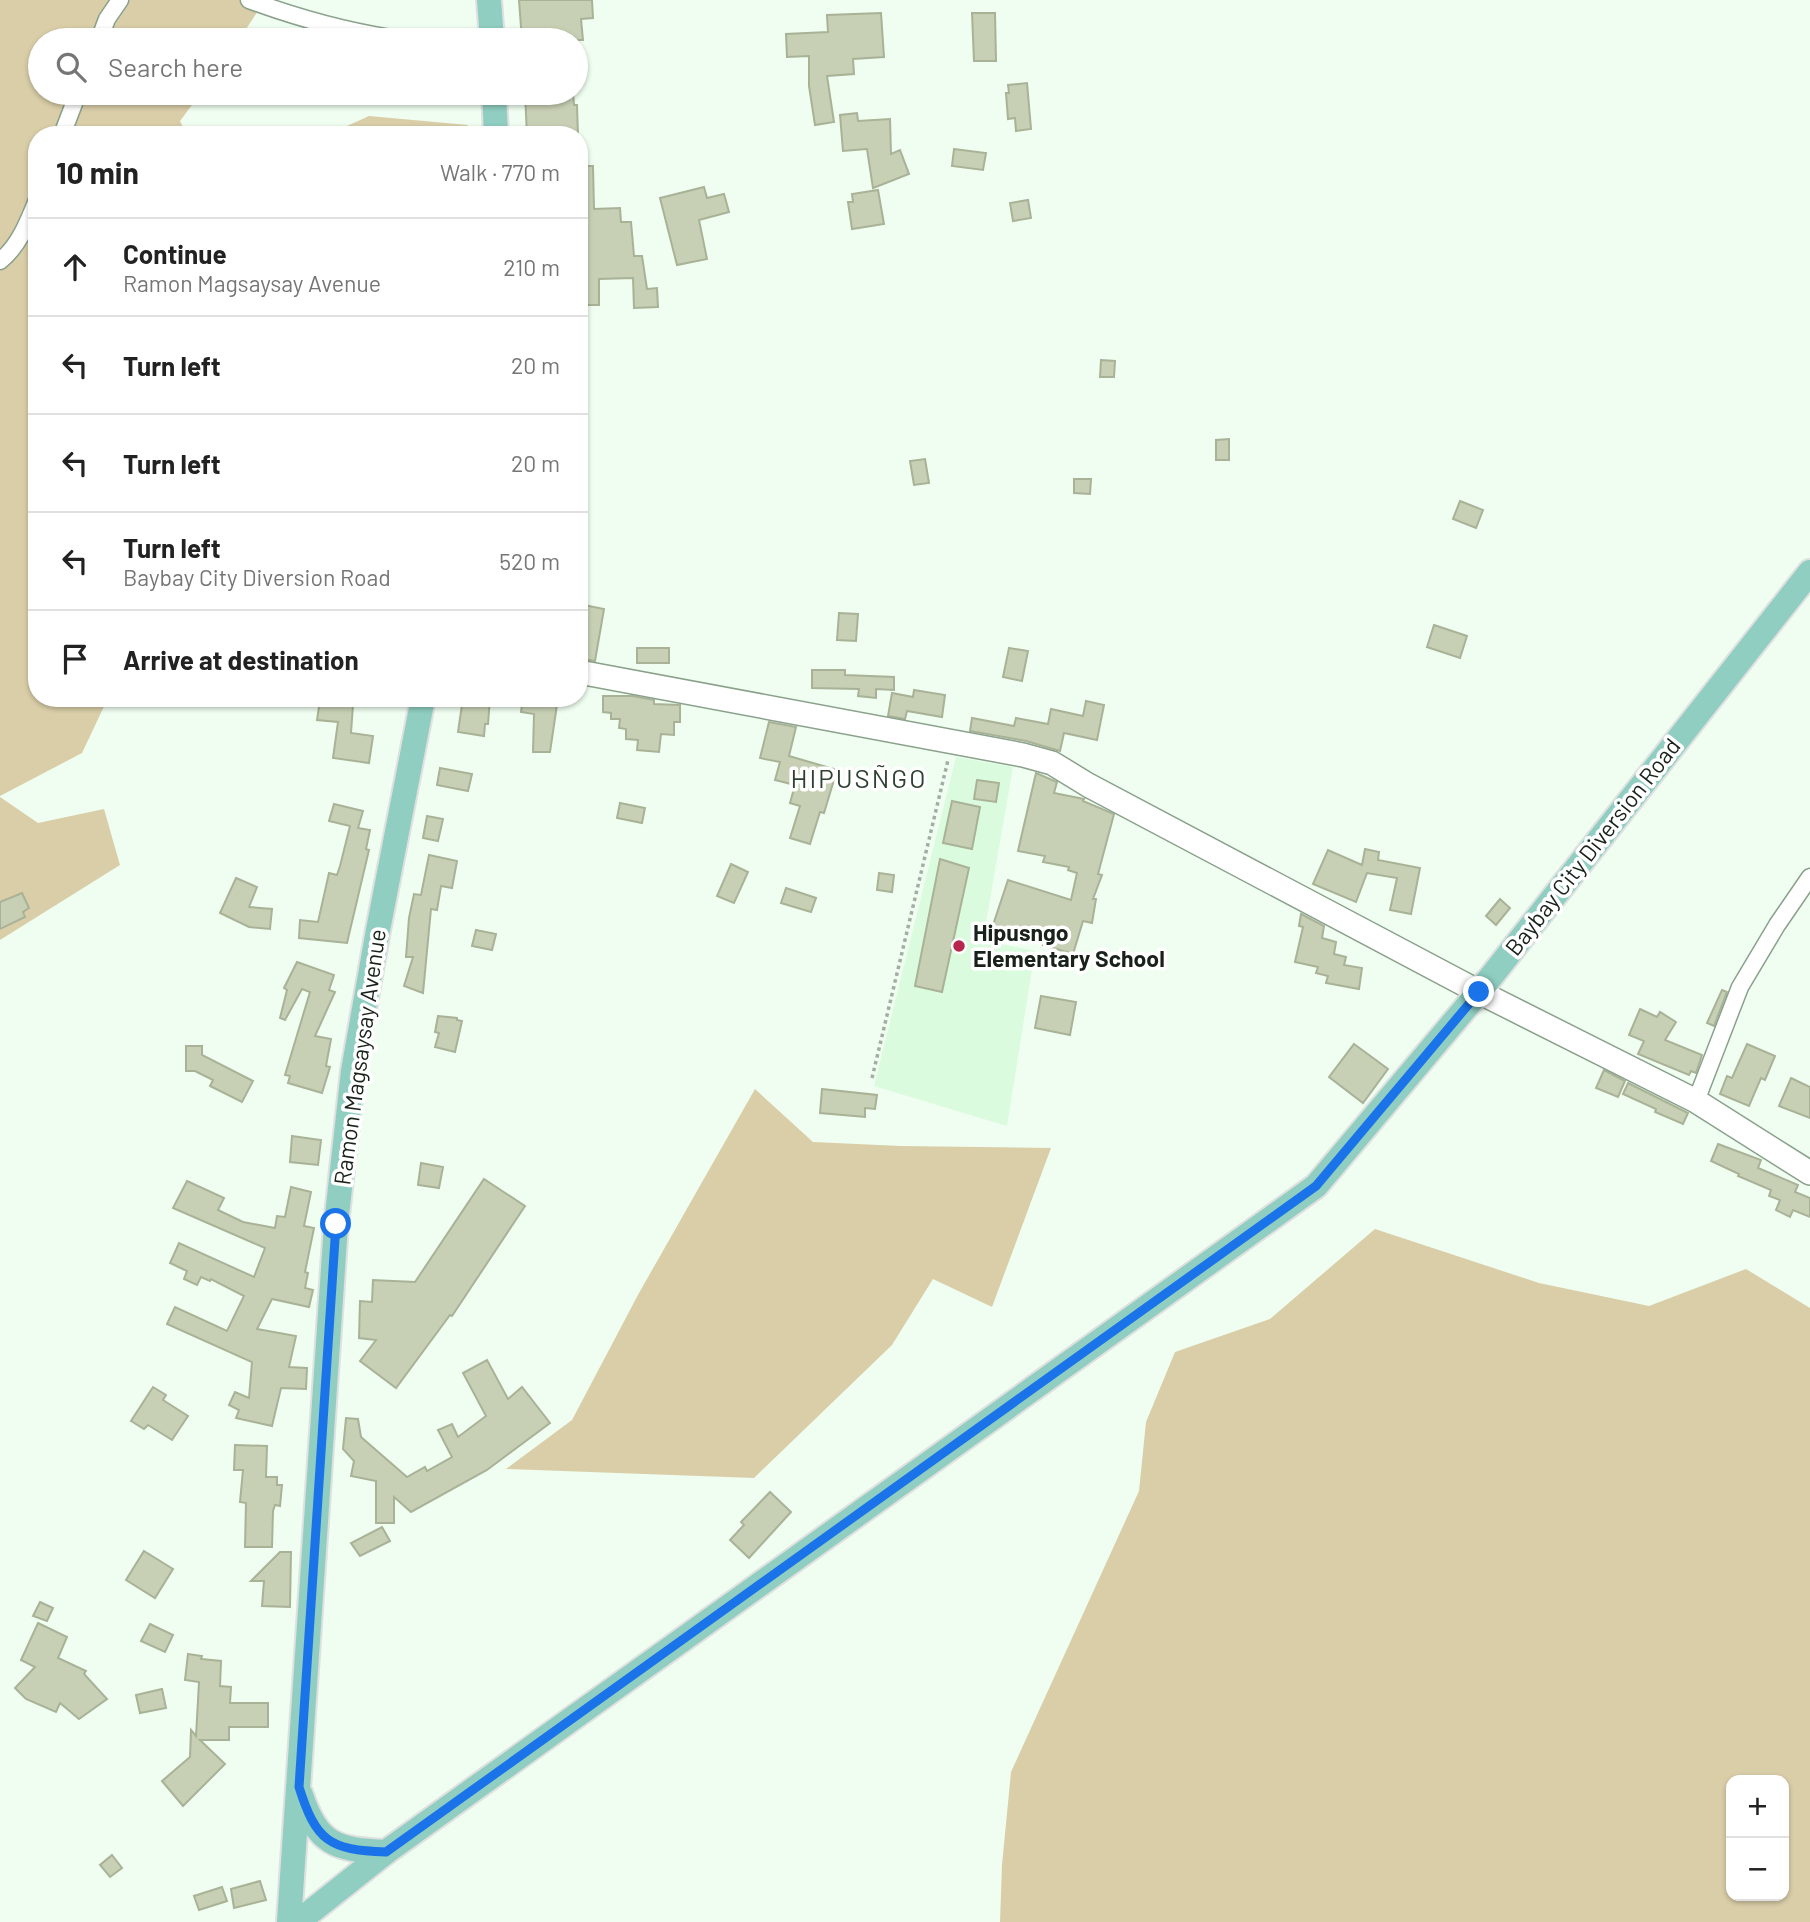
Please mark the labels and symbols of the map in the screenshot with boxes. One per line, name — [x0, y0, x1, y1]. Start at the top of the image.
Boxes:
street label: Baybay City Diversion Road — [1499, 732, 1686, 961]
district label: HIPUSÑGO — [791, 762, 927, 793]
place label: Hipusngo Elementary School — [973, 918, 1165, 972]
street label: Ramon Magsaysay Avenue — [327, 927, 391, 1187]
marker: Hipusngo Elementary School — [951, 938, 967, 954]
route end — [1463, 976, 1494, 1007]
route start — [320, 1208, 351, 1239]

